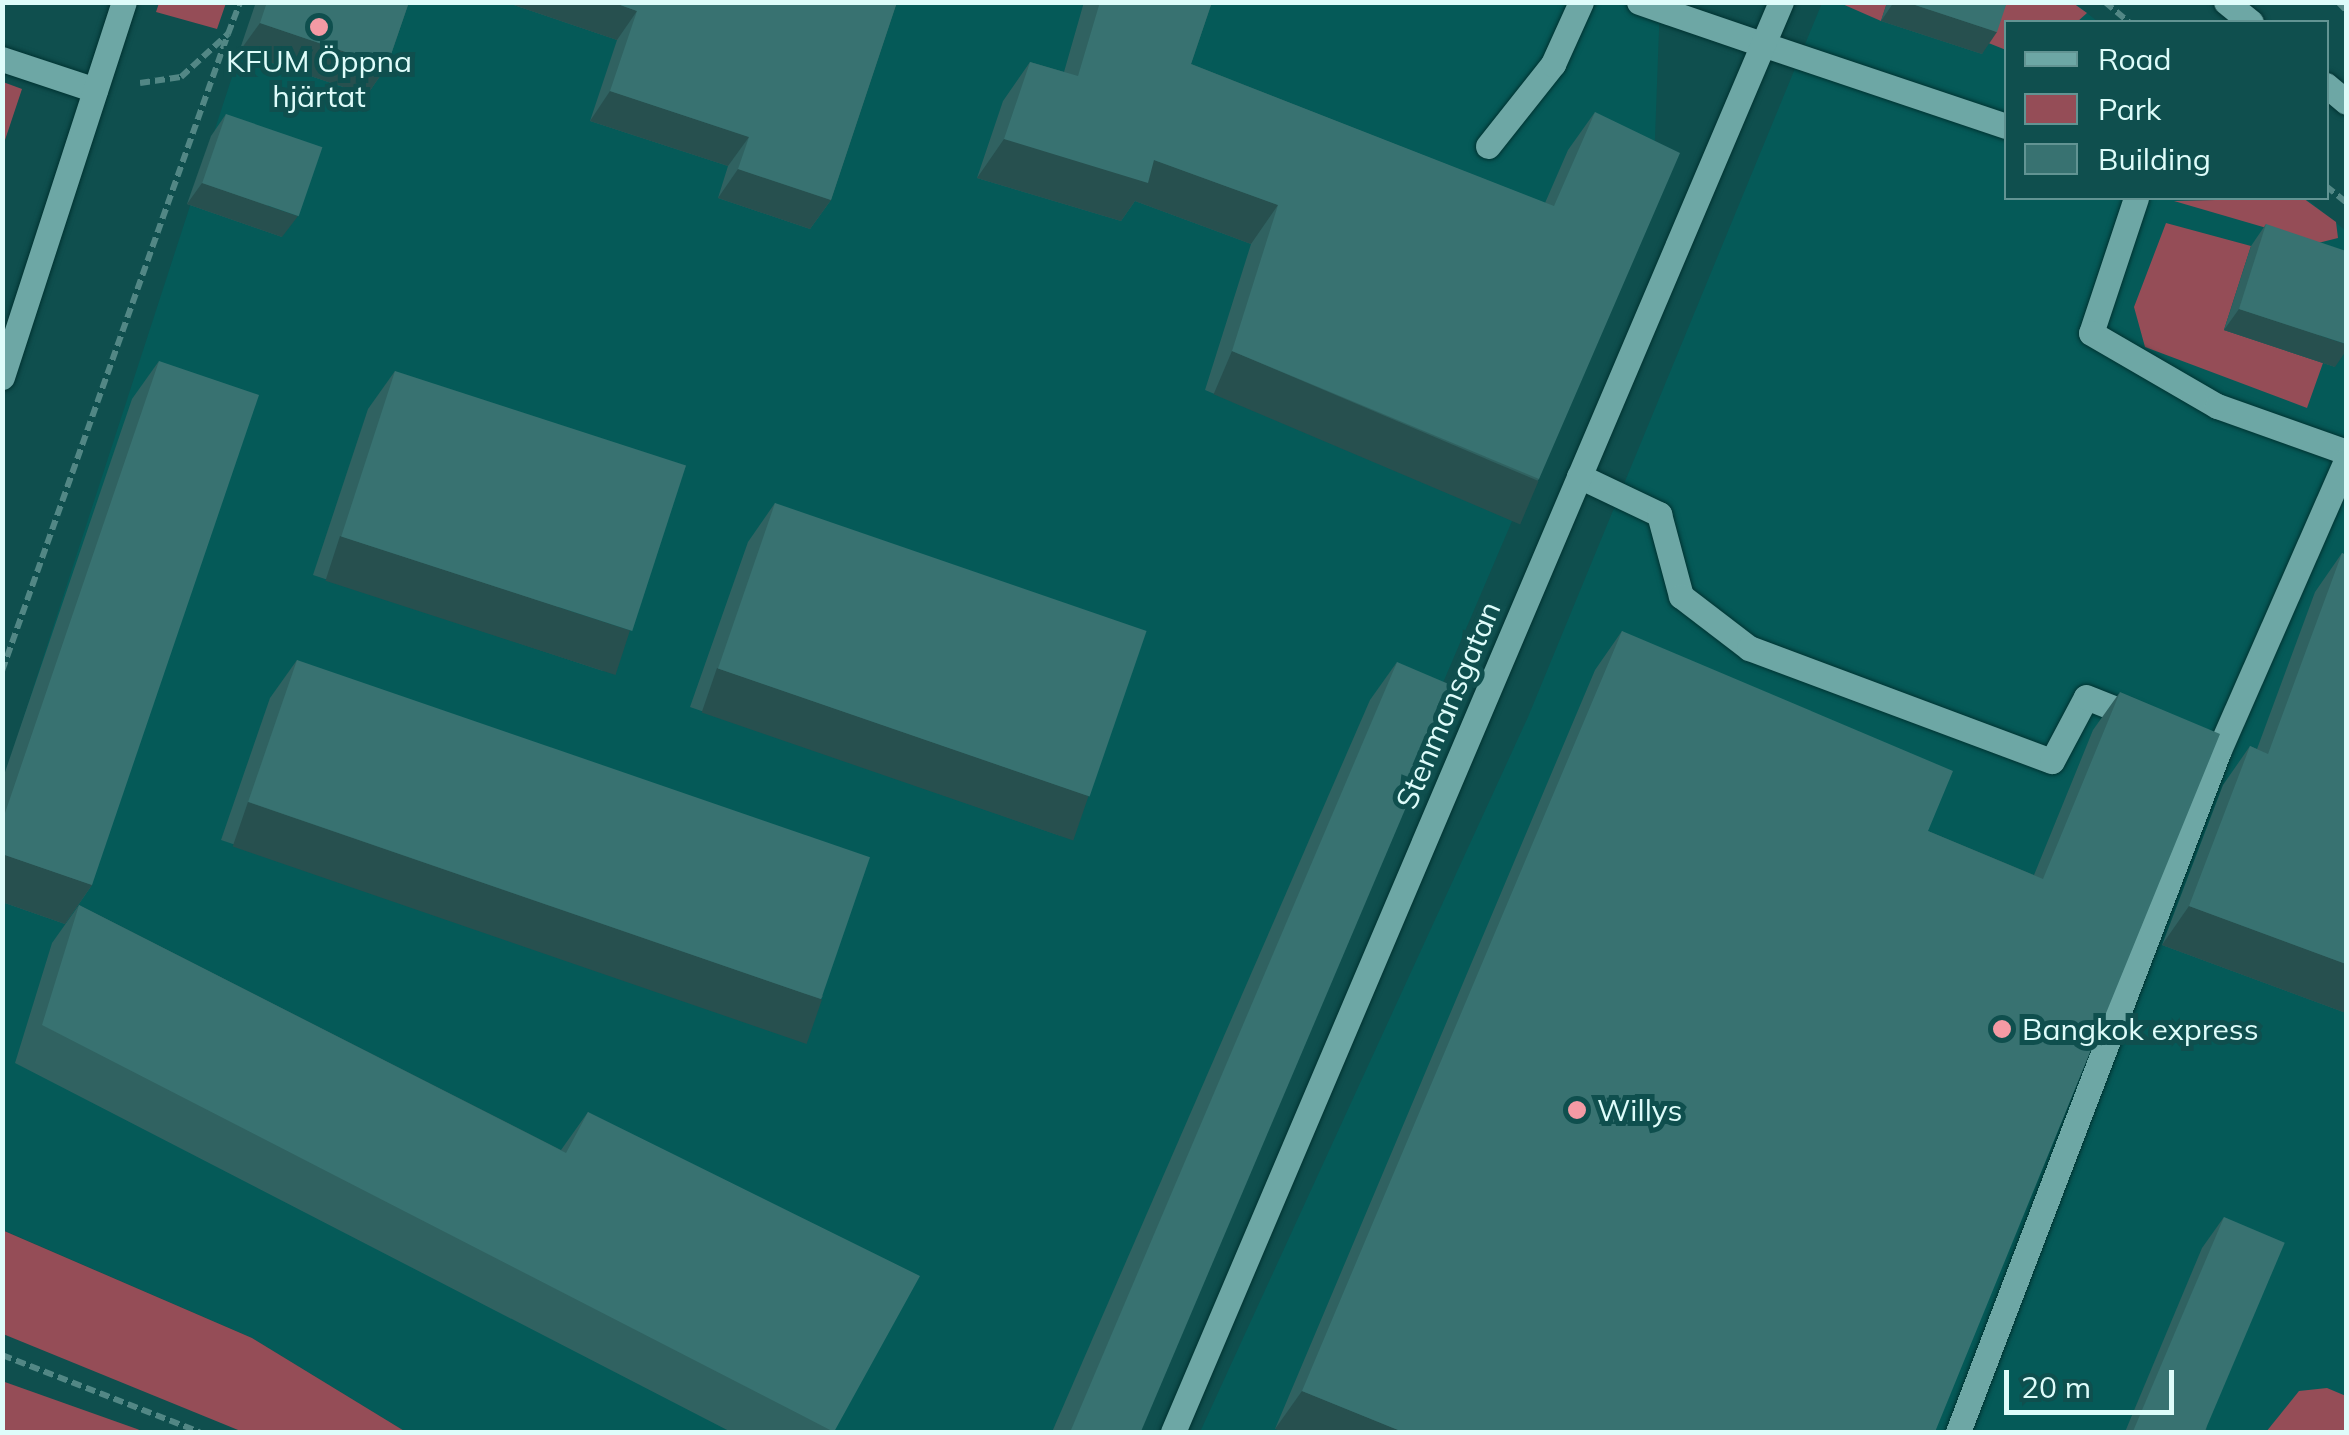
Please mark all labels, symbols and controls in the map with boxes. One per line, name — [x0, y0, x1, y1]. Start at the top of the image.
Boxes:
marker: KFUM Öppna hjärtat — [308, 16, 330, 38]
legend — [2004, 20, 2329, 200]
text: Road — [2098, 40, 2172, 78]
place label: KFUM Öppna hjärtat — [226, 43, 412, 114]
text: Park — [2098, 90, 2161, 128]
text: Building — [2098, 140, 2211, 178]
street label: Stenmansgatan — [1388, 596, 1508, 814]
place label: Bangkok express — [2022, 1011, 2259, 1047]
marker: Bangkok express — [1991, 1018, 2013, 1040]
place label: Willys — [1597, 1092, 1682, 1128]
marker: Willys — [1566, 1099, 1588, 1121]
scale bar — [2009, 1350, 2179, 1412]
text: 20 m — [2021, 1368, 2091, 1406]

